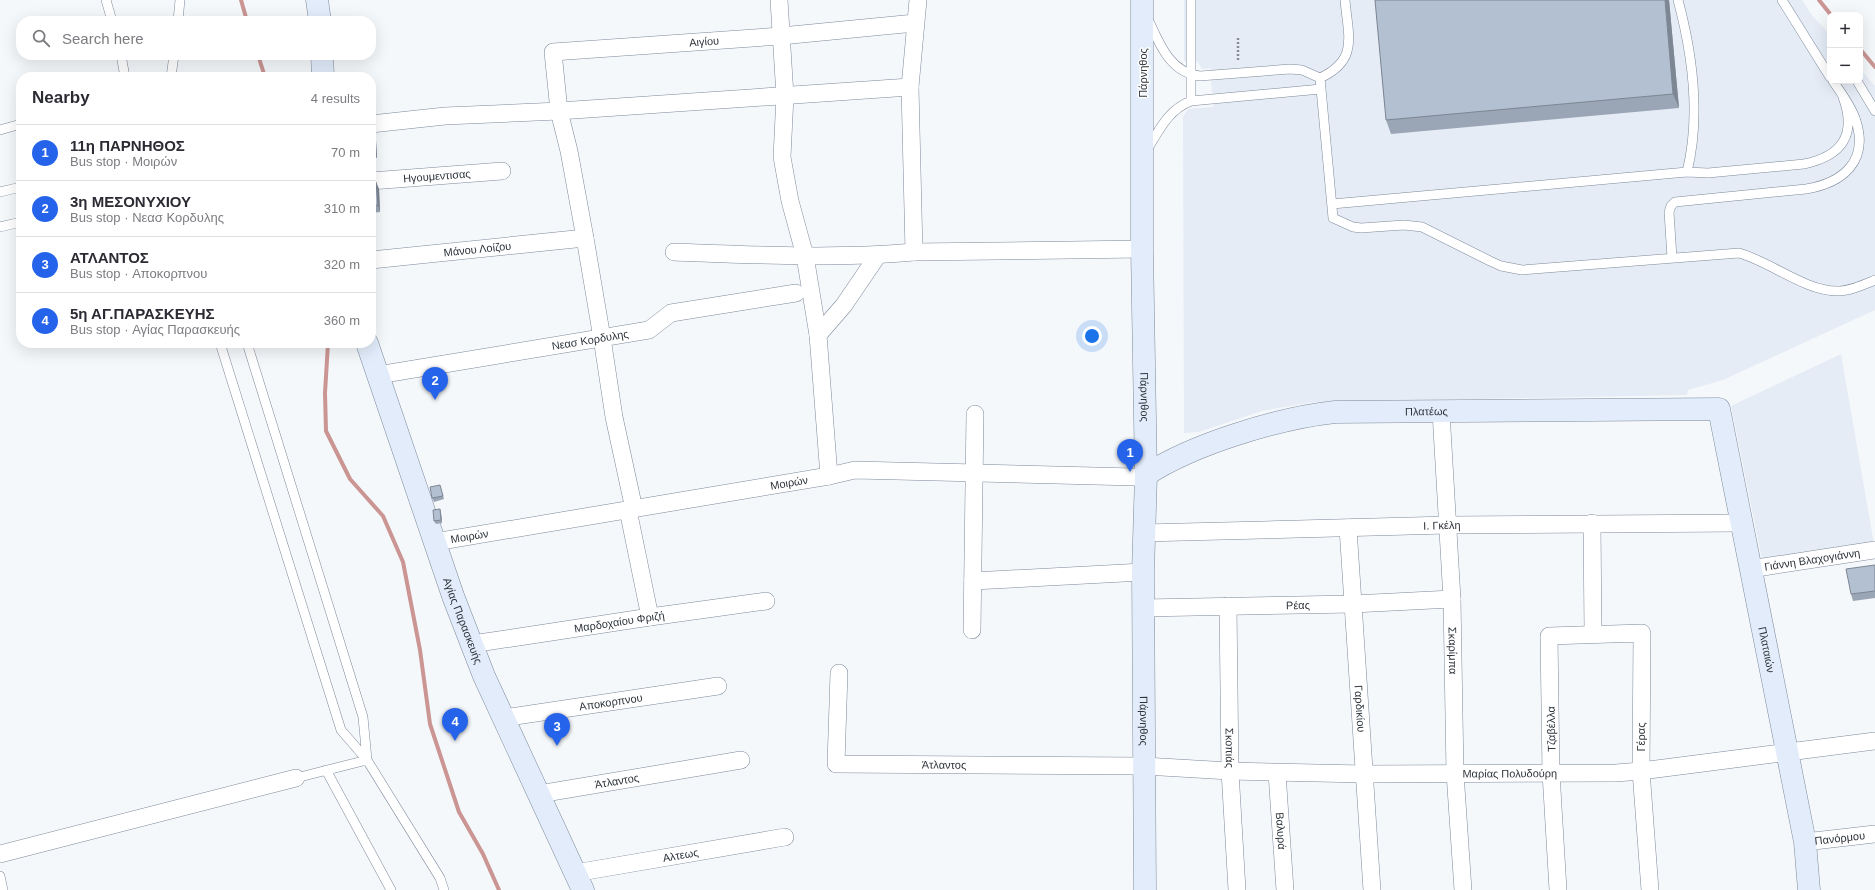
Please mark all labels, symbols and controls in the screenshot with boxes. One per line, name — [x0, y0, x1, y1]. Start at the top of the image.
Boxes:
map controls — [1827, 12, 1863, 84]
button: + — [1827, 12, 1863, 48]
search box — [16, 16, 376, 60]
icon: search — [30, 27, 52, 49]
text: Search here — [62, 30, 144, 47]
street label: Αιγίου — [689, 34, 719, 48]
street label: Πάρνηθος — [1137, 48, 1149, 98]
button: − — [1827, 48, 1863, 84]
text: Nearby — [32, 88, 90, 107]
text: 4 results — [311, 91, 360, 106]
text: 11η ΠΑΡΝΗΘΟΣ — [70, 137, 185, 154]
text: 1 — [41, 145, 49, 160]
text: 70 m — [331, 145, 360, 160]
text: Bus stop · Μοιρών — [70, 154, 177, 169]
street label: Ηγουμεντισας — [403, 167, 471, 185]
text: 3η ΜΕΣΟΝΥΧΙΟΥ — [70, 193, 191, 210]
text: 2 — [41, 201, 49, 216]
text: 310 m — [324, 201, 360, 216]
text: Bus stop · Νεασ Κορδυλης — [70, 210, 224, 225]
street label: Μάνου Λοίζου — [443, 240, 512, 258]
text: ΑΤΛΑΝΤΟΣ — [70, 249, 149, 266]
text: 3 — [41, 257, 49, 272]
text: 320 m — [324, 257, 360, 272]
text: Bus stop · Αποκορπνου — [70, 266, 207, 281]
text: 5η ΑΓ.ΠΑΡΑΣΚΕΥΗΣ — [70, 305, 215, 322]
text: 4 — [41, 313, 49, 328]
text: 360 m — [324, 313, 360, 328]
text: Bus stop · Αγίας Παρασκευής — [70, 322, 240, 337]
your location — [1082, 326, 1102, 346]
street label: Νεασ Κορδυλης — [551, 327, 629, 352]
pin: 2 — [422, 367, 448, 400]
street label: Πάρνηθος — [1138, 372, 1151, 422]
street label: Πλατέως — [1405, 405, 1448, 417]
pin: 1 — [1117, 439, 1143, 472]
street label: Μοιρών — [769, 474, 809, 492]
street label: Ι. Γκέλη — [1423, 519, 1461, 532]
street label: Μοιρών — [450, 527, 490, 545]
street label: Γιάννη Βλαχογιάννη — [1764, 546, 1861, 573]
street label: Αγίας Παρασκευής — [441, 576, 485, 666]
street label: Ρέας — [1286, 599, 1310, 611]
street label: Μαρδοχαίου Φριζή — [573, 609, 665, 634]
street label: Πλαταιών — [1756, 626, 1777, 674]
street label: Σκαρίμπα — [1446, 627, 1459, 675]
street label: Γαρδικίου — [1352, 685, 1368, 733]
street label: Αποκορπνου — [578, 691, 643, 713]
street label: Πάρνηθος — [1138, 696, 1150, 746]
street label: Τζαβέλλα — [1545, 705, 1557, 752]
pin: 4 — [442, 708, 468, 741]
pin: 3 — [544, 713, 570, 746]
street label: Γέρας — [1635, 723, 1647, 751]
street label: Σκοπιάς — [1223, 728, 1236, 768]
street label: Άτλαντος — [922, 759, 966, 771]
street label: Μαρίας Πολυδούρη — [1462, 767, 1557, 780]
street label: Άτλαντος — [594, 771, 640, 791]
street label: Βαλυρά — [1274, 812, 1288, 851]
street label: Πανόρμου — [1814, 829, 1866, 847]
street label: Αλτεως — [662, 846, 699, 864]

